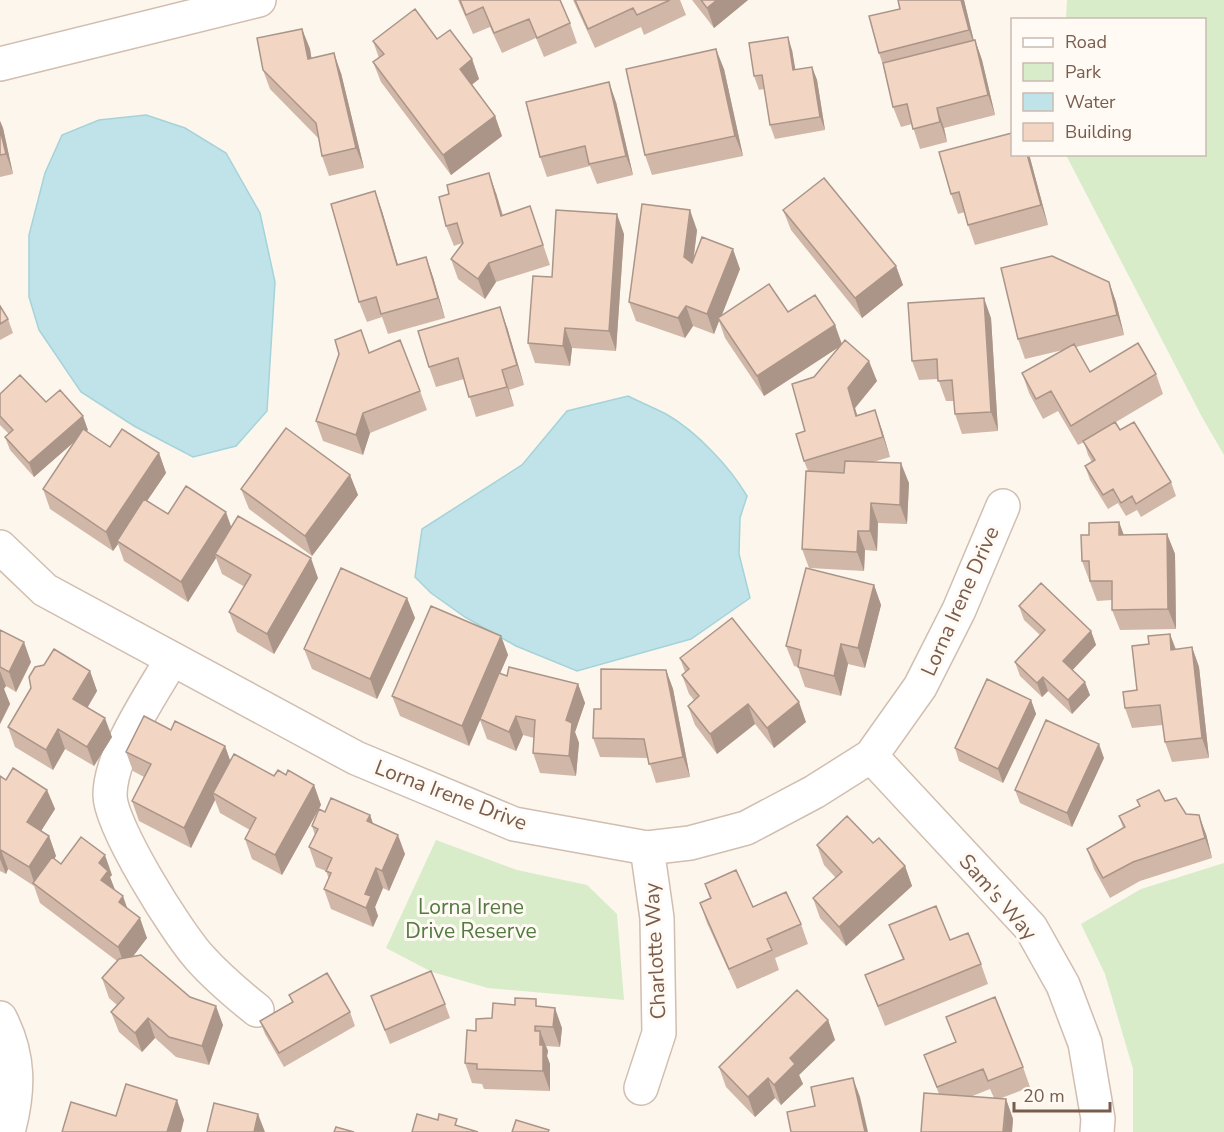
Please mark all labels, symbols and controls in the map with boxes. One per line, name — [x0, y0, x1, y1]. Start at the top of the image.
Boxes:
legend — [1011, 18, 1206, 156]
text: Road — [1065, 30, 1107, 54]
text: Park — [1065, 60, 1102, 84]
text: Water — [1065, 90, 1116, 114]
text: Building — [1065, 120, 1132, 144]
street label: Lorna Irene Drive — [914, 522, 1006, 680]
street label: Lorna Irene Drive — [371, 753, 531, 837]
street label: Sam's Way — [953, 848, 1043, 946]
street label: Charlotte Way — [637, 882, 673, 1020]
park label: Lorna Irene Drive Reserve — [405, 893, 537, 945]
scale bar — [1014, 1075, 1110, 1113]
text: 20 m — [1023, 1084, 1065, 1108]

